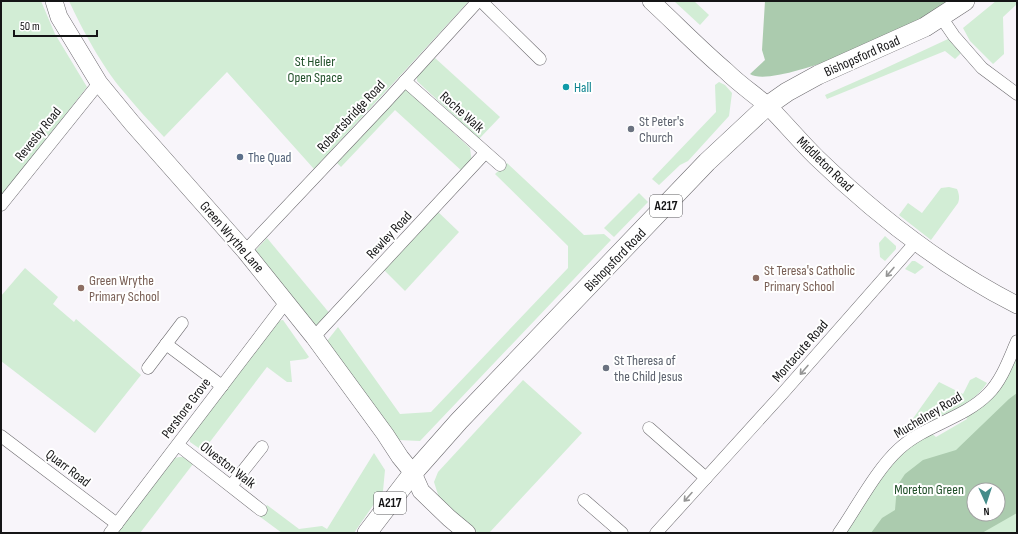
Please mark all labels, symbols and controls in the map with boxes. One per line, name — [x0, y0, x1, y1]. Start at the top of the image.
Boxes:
scale bar — [14, 12, 97, 38]
text: 50 m — [20, 19, 40, 34]
street label: Bishopsford Road — [821, 32, 903, 80]
park label: St Helier Open Space — [288, 53, 342, 86]
street label: Robertsbridge Road — [313, 76, 389, 155]
place label: Hall — [574, 79, 592, 96]
marker: Hall — [561, 82, 571, 92]
street label: Roche Walk — [436, 88, 488, 137]
street label: Revesby Road — [11, 103, 65, 164]
place label: St Peter's Church — [639, 113, 684, 146]
marker: St Peter's Church — [626, 124, 636, 134]
street label: Middleton Road — [793, 133, 857, 195]
place label: The Quad — [248, 149, 292, 166]
marker: The Quad — [235, 152, 245, 162]
road number: A217 — [650, 195, 682, 217]
street label: Green Wrythe Lane — [196, 198, 268, 276]
street label: Rewley Road — [363, 208, 415, 262]
street label: Bishopsford Road — [581, 225, 649, 295]
place label: St Teresa's Catholic Primary School — [764, 262, 855, 295]
one-way arrow — [885, 267, 894, 278]
place label: Green Wrythe Primary School — [89, 272, 159, 305]
marker: St Teresa's Catholic Primary School — [751, 273, 761, 283]
marker: Green Wrythe Primary School — [76, 283, 86, 293]
street label: Montacute Road — [768, 316, 832, 385]
place label: St Theresa of the Child Jesus — [614, 352, 683, 385]
marker: St Theresa of the Child Jesus — [601, 363, 611, 373]
one-way arrow — [799, 365, 808, 375]
street label: Pershore Grove — [158, 374, 214, 442]
street label: Muchelney Road — [891, 388, 965, 442]
street label: Olveston Walk — [197, 438, 260, 492]
street label: Quarr Road — [42, 446, 94, 490]
park label: Moreton Green — [894, 481, 964, 498]
north arrow — [966, 482, 1006, 522]
road number: A217 — [374, 492, 406, 514]
one-way arrow — [684, 492, 693, 502]
text: N — [983, 505, 990, 518]

